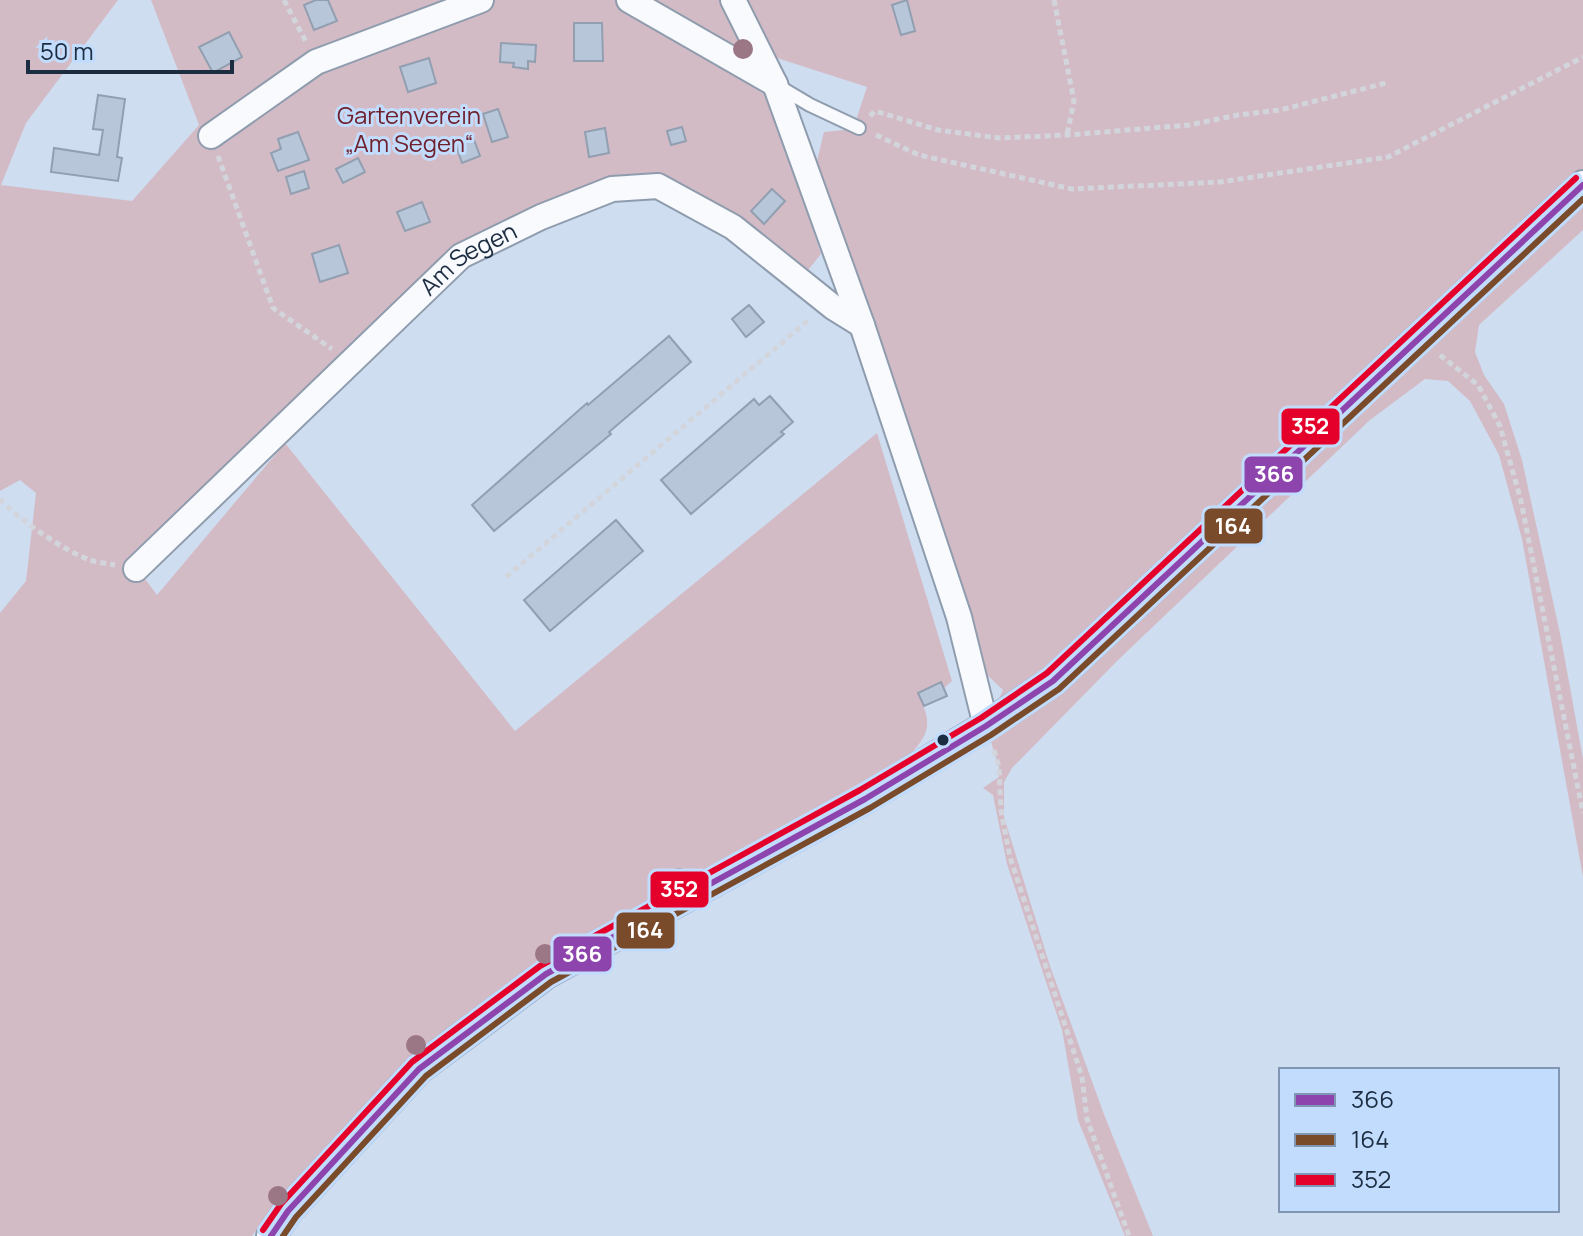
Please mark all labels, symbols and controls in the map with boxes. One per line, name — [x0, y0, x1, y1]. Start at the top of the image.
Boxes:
scale bar — [28, 24, 232, 74]
text: 50 m — [40, 34, 94, 67]
park label: Gartenverein „Am Segen“ — [337, 98, 481, 159]
street label: Am Segen — [412, 213, 522, 302]
line badge: 352 — [1280, 407, 1341, 446]
text: 352 — [1291, 411, 1329, 441]
line badge: 366 — [1243, 455, 1304, 494]
text: 366 — [1254, 459, 1294, 489]
line badge: 164 — [1203, 507, 1264, 545]
text: 164 — [1215, 511, 1251, 541]
unlabelled marker — [935, 732, 951, 748]
line badge: 352 — [649, 870, 710, 909]
text: 352 — [660, 874, 698, 904]
line badge: 164 — [615, 911, 676, 950]
text: 164 — [627, 915, 663, 945]
line badge: 366 — [552, 935, 613, 973]
text: 366 — [562, 939, 602, 969]
legend — [1279, 1068, 1559, 1212]
text: 366 — [1351, 1082, 1394, 1115]
text: 164 — [1351, 1122, 1389, 1155]
text: 352 — [1351, 1162, 1391, 1195]

